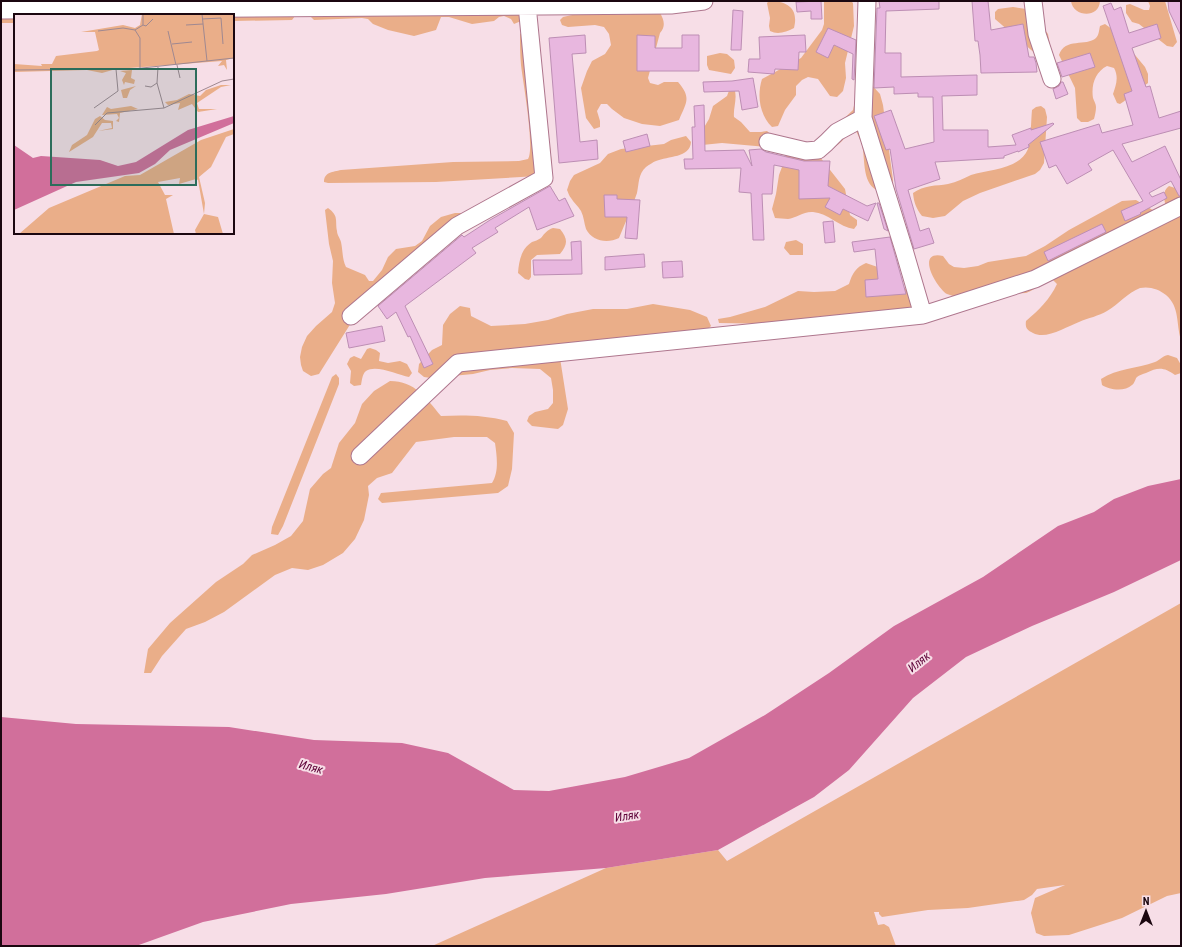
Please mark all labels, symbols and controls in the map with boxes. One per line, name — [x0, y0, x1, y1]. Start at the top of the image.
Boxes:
inset map — [14, 14, 234, 234]
water label: Иляк — [905, 649, 933, 675]
water label: Иляк — [297, 757, 325, 777]
water label: Иляк — [614, 807, 640, 825]
north arrow — [1126, 891, 1166, 931]
text: N — [1143, 895, 1150, 908]

